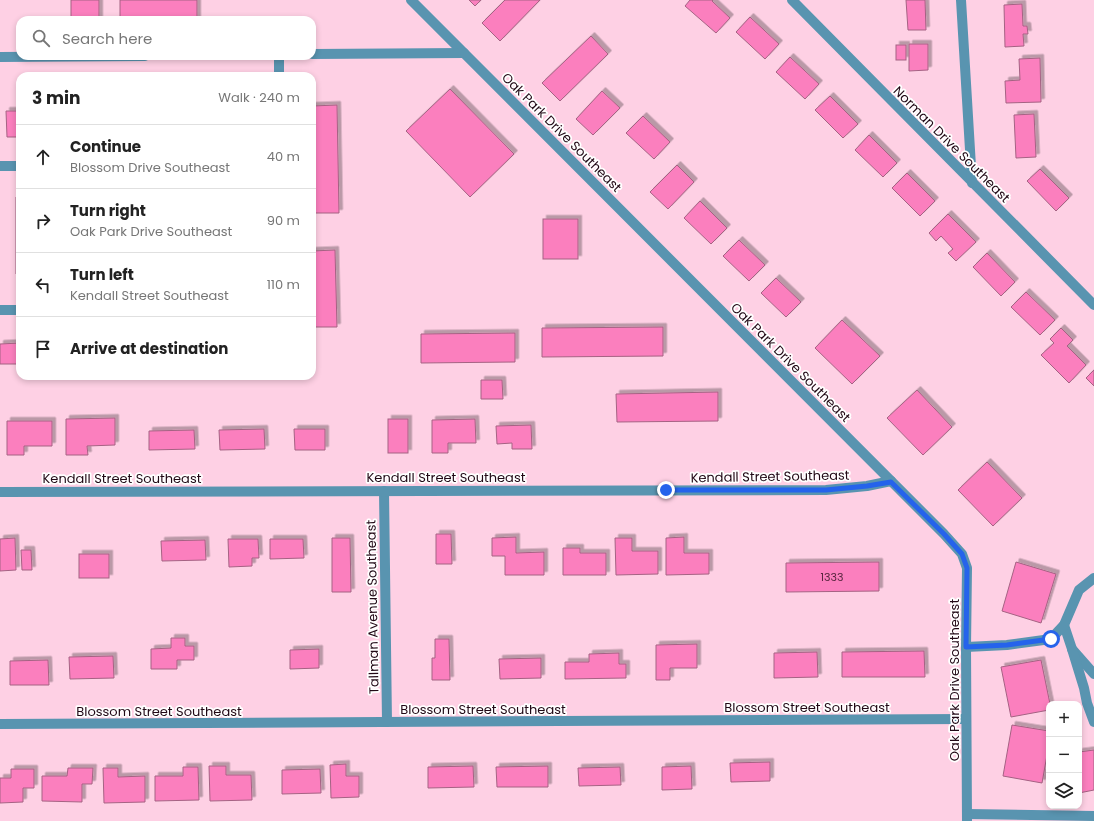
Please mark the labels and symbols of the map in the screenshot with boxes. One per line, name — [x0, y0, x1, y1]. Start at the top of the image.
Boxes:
street label: Oak Park Drive Southeast — [498, 68, 626, 197]
street label: Norman Drive Southeast — [889, 82, 1014, 207]
street label: Oak Park Drive Southeast — [727, 298, 855, 427]
street label: Kendall Street Southeast — [690, 466, 850, 487]
street label: Kendall Street Southeast — [367, 468, 526, 487]
street label: Kendall Street Southeast — [43, 469, 202, 488]
route end — [657, 481, 675, 499]
street label: Tallman Avenue Southeast — [361, 519, 384, 694]
house number: 1333 — [821, 569, 843, 585]
street label: Oak Park Drive Southeast — [945, 599, 964, 761]
route start — [1042, 630, 1060, 648]
street label: Blossom Street Southeast — [724, 698, 890, 717]
street label: Blossom Street Southeast — [400, 700, 566, 719]
street label: Blossom Street Southeast — [76, 702, 242, 721]

